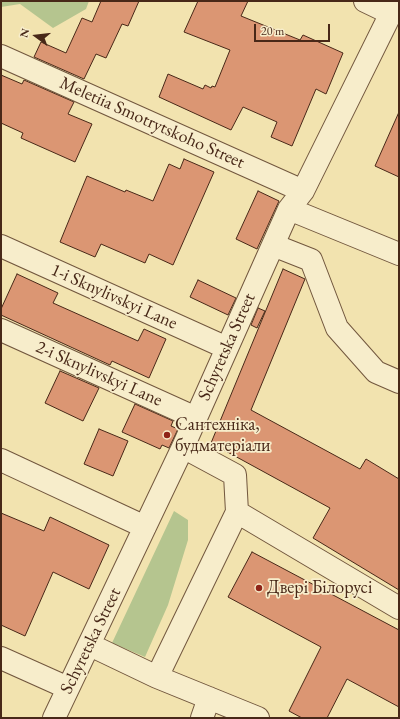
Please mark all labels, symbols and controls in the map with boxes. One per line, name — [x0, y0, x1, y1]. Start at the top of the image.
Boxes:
north arrow — [16, 16, 56, 56]
scale bar — [256, 16, 332, 42]
text: 20 m — [261, 23, 284, 39]
text: N — [16, 27, 32, 39]
street label: Meletiia Smotrytskoho Street — [56, 72, 248, 174]
street label: 1-i Sknylivskyi Lane — [47, 259, 181, 335]
street label: Schyretska Street — [194, 290, 260, 404]
street label: 2-i Sknylivskyi Lane — [32, 336, 166, 412]
place label: Сантехніка, будматеріали — [175, 414, 271, 456]
marker: Сантехніка, будматеріали — [162, 430, 172, 440]
place label: Двері Білорусі — [267, 577, 372, 599]
marker: Двері Білорусі — [254, 583, 264, 593]
street label: Schyretska Street — [56, 584, 126, 698]

